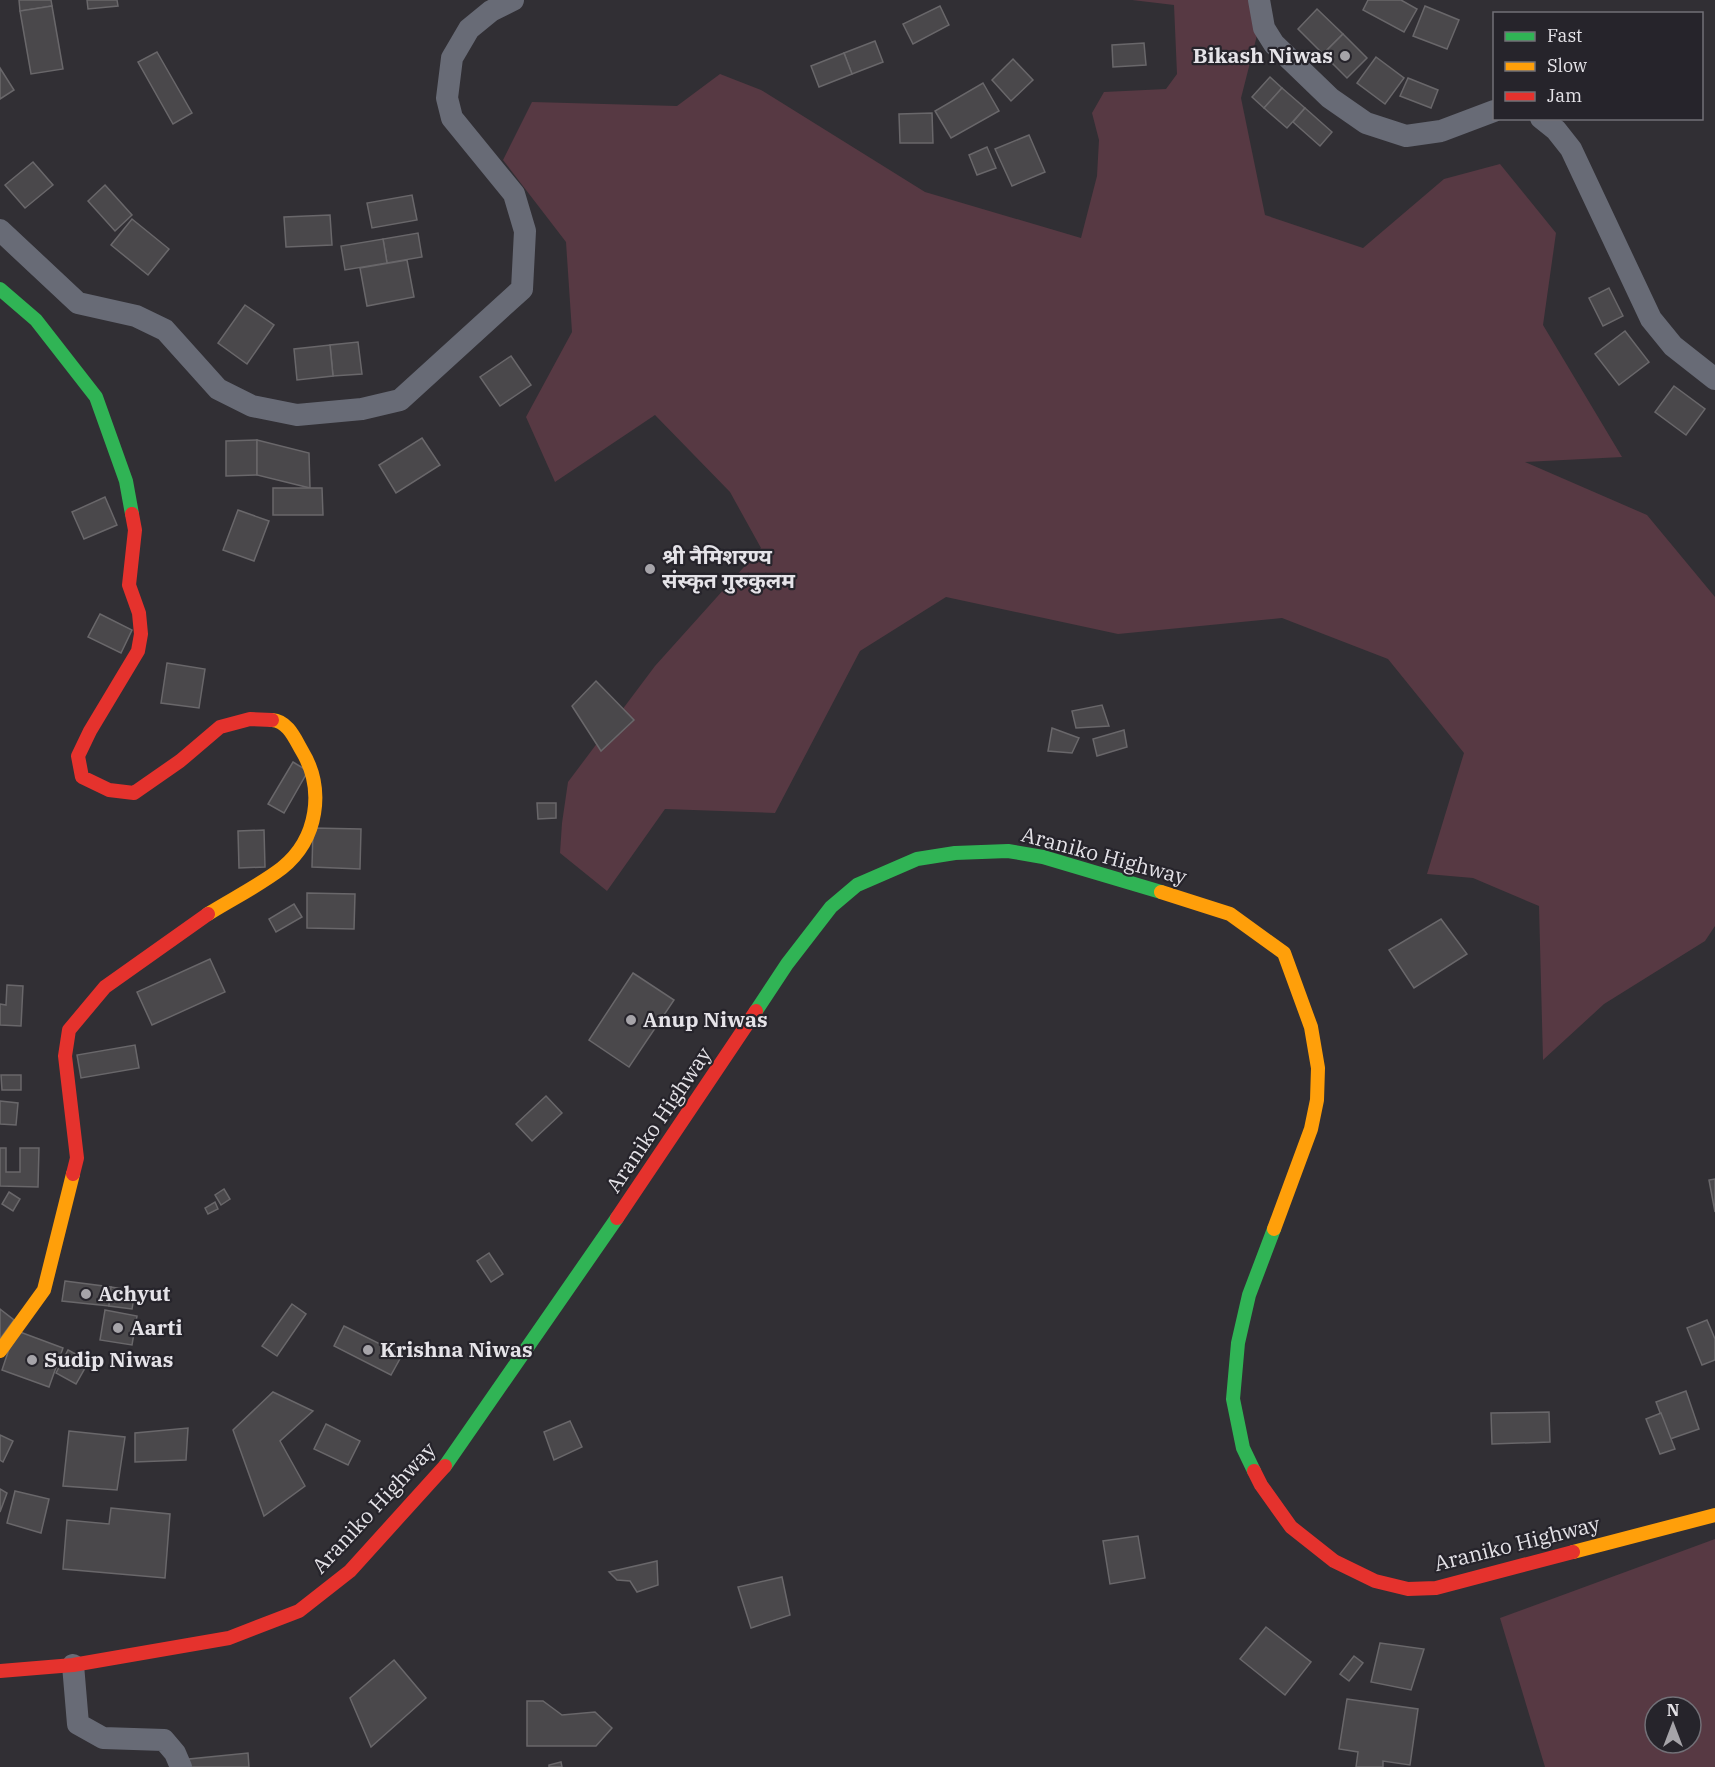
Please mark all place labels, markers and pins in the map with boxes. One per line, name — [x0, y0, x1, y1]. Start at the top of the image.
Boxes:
place label: Bikash Niwas — [1193, 41, 1333, 69]
marker: Bikash Niwas — [1338, 49, 1352, 63]
place label: श्री नैमिशरण्य संस्कृत गुरुकुलम — [662, 542, 795, 594]
marker: श्री नैमिशरण्य संस्कृत गुरुकुलम — [643, 562, 657, 576]
place label: Anup Niwas — [643, 1005, 768, 1033]
marker: Anup Niwas — [624, 1013, 638, 1027]
place label: Achyut — [98, 1279, 171, 1307]
marker: Achyut — [79, 1287, 93, 1301]
place label: Aarti — [130, 1313, 182, 1341]
marker: Aarti — [111, 1321, 125, 1335]
place label: Krishna Niwas — [380, 1335, 533, 1363]
marker: Krishna Niwas — [361, 1343, 375, 1357]
place label: Sudip Niwas — [44, 1345, 174, 1373]
marker: Sudip Niwas — [25, 1353, 39, 1367]

